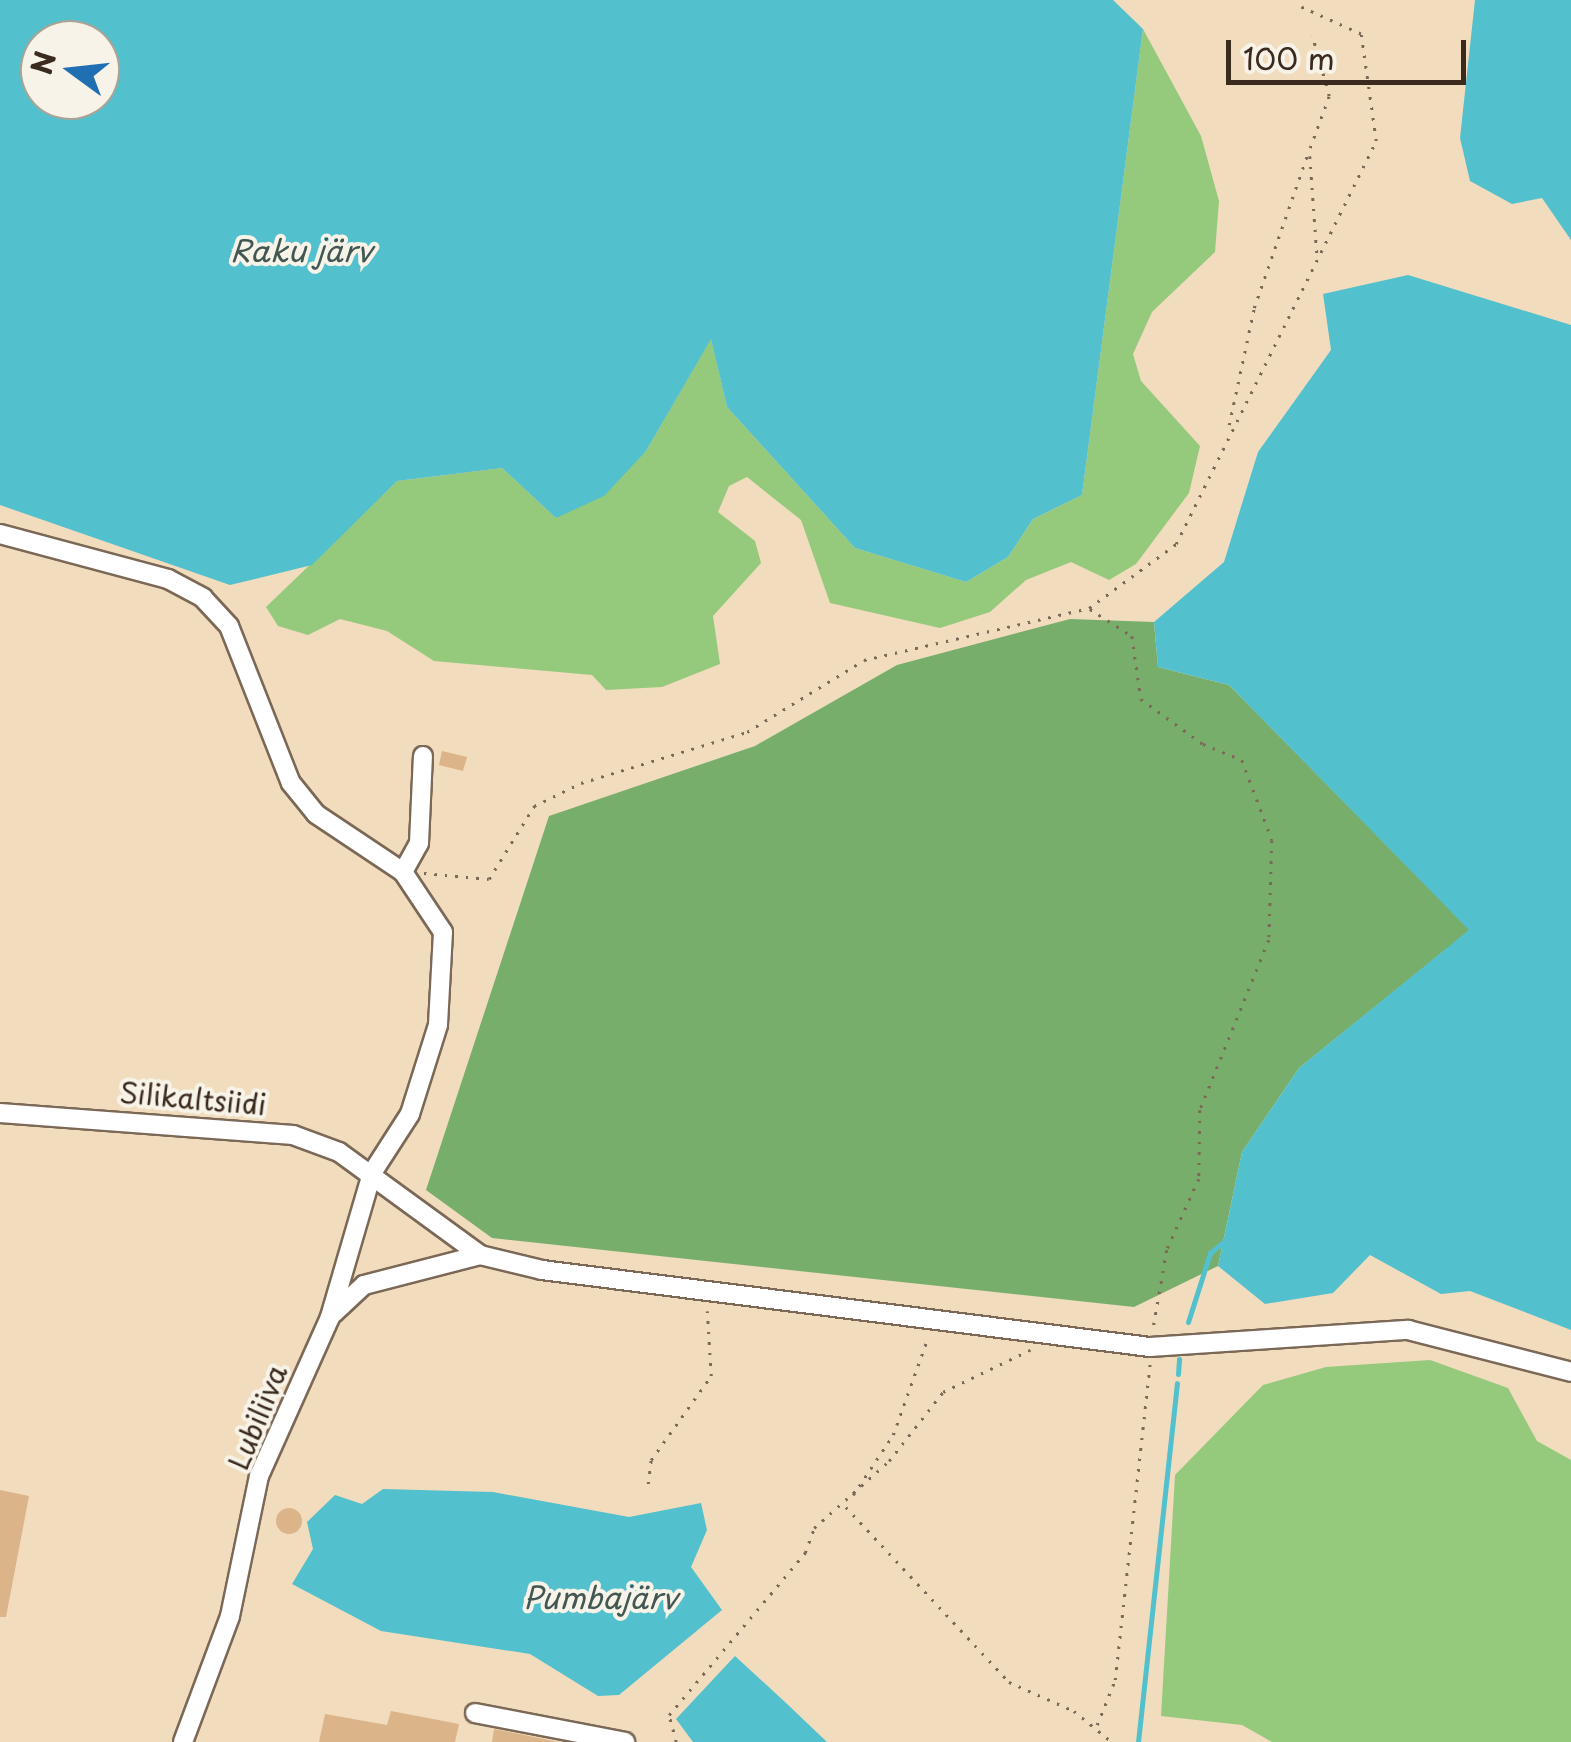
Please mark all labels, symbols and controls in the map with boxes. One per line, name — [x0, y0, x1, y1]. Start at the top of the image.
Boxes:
north arrow — [20, 20, 120, 120]
scale bar — [1231, 20, 1471, 82]
text: 100 m — [1243, 35, 1335, 80]
text: N — [19, 46, 66, 79]
water label: Raku järv — [231, 232, 371, 268]
street label: Silikaltsiidi — [118, 1075, 268, 1121]
street label: Lubiliiva — [221, 1360, 293, 1474]
water label: Pumbajärv — [523, 1579, 677, 1615]

